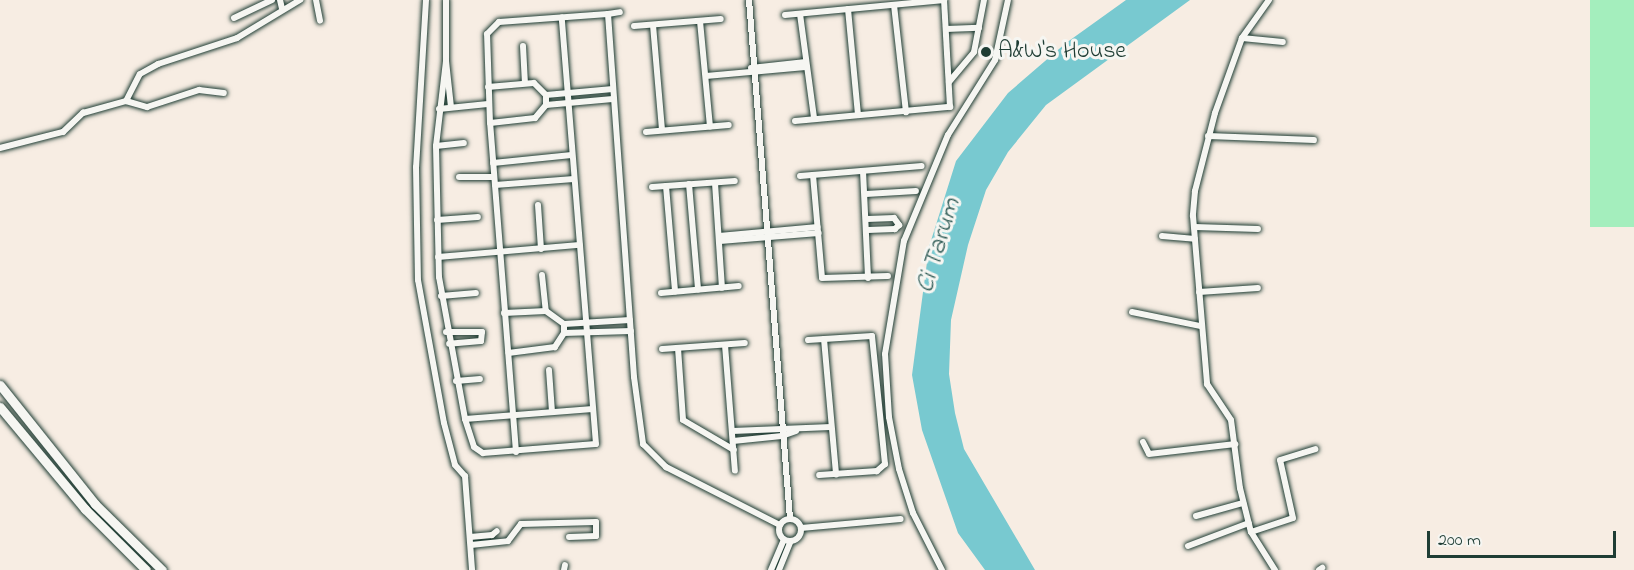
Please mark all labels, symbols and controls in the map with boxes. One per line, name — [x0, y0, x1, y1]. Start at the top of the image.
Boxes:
place label: A&W's House — [998, 38, 1126, 66]
marker: A&W's House — [979, 45, 993, 59]
water label: Ci Tarum — [911, 195, 969, 297]
scale bar — [1430, 519, 1619, 557]
text: 200 m — [1438, 528, 1481, 554]

